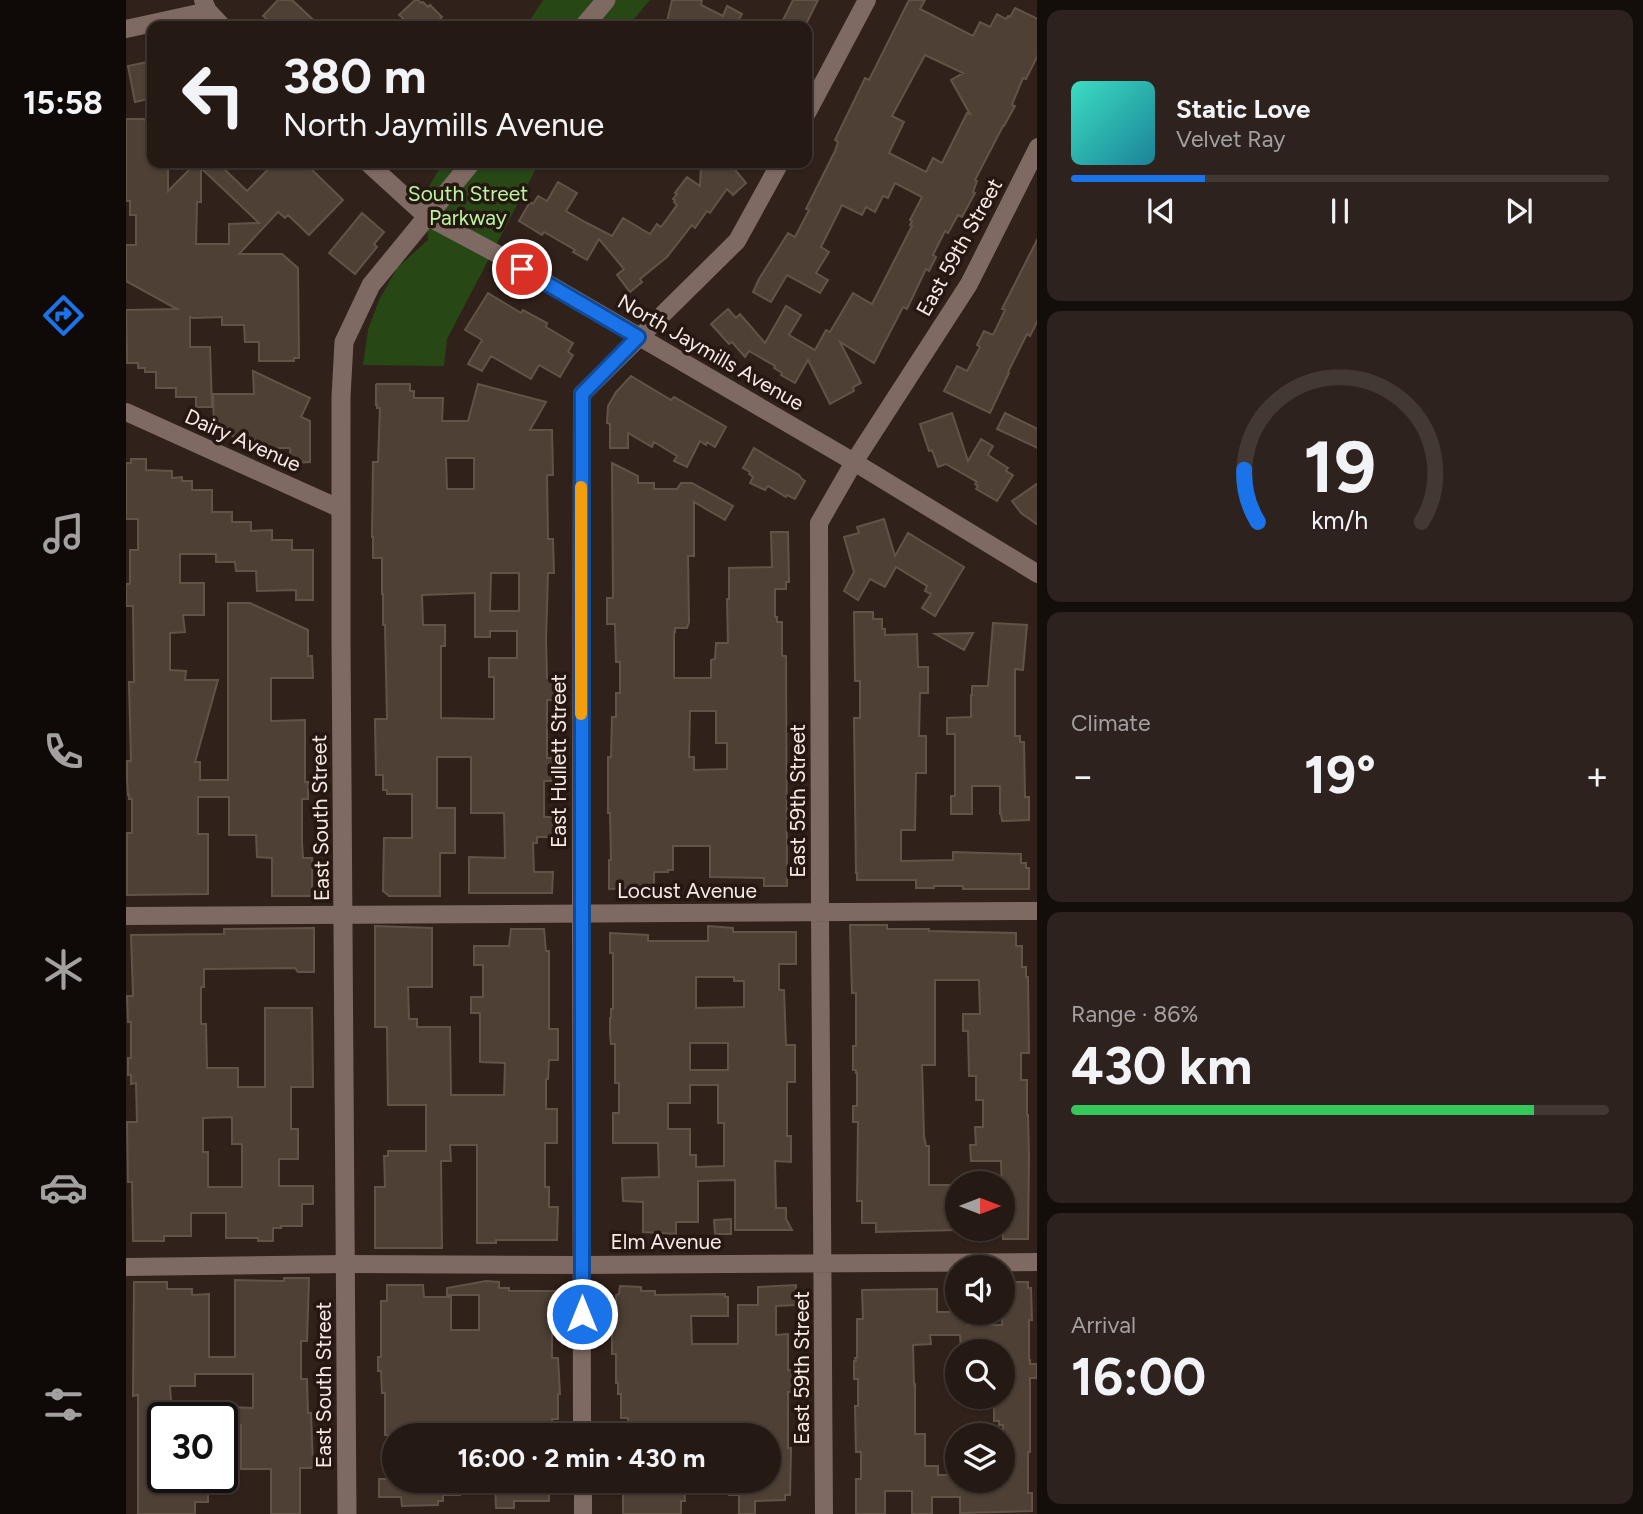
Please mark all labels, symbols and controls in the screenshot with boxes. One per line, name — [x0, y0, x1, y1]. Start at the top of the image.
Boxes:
text: 380 m — [283, 46, 426, 105]
icon: left — [168, 49, 259, 140]
text: 15:58 — [23, 84, 103, 122]
text: Static Love — [1176, 93, 1310, 125]
text: North Jaymills Avenue — [283, 106, 604, 144]
text: Velvet Ray — [1176, 125, 1285, 153]
street label: East 59th Street — [911, 174, 1007, 320]
park label: South Street Parkway — [408, 181, 528, 230]
icon: previous — [1142, 192, 1180, 230]
icon: pause — [1321, 192, 1359, 230]
icon: next — [1500, 192, 1538, 230]
pin — [492, 239, 552, 299]
icon: arrive — [503, 250, 541, 288]
street label: North Jaymills Avenue — [613, 288, 809, 416]
icon: directions — [39, 291, 88, 340]
street label: Dairy Avenue — [181, 403, 305, 477]
text: 19 — [1304, 424, 1376, 511]
text: km/h — [1311, 505, 1369, 535]
icon: music — [39, 509, 88, 558]
street label: East Hullett Street — [546, 674, 571, 848]
text: Climate — [1071, 709, 1150, 737]
street label: East 59th Street — [785, 724, 810, 878]
icon: phone — [39, 727, 88, 776]
street label: East South Street — [306, 734, 334, 901]
text: 19° — [1304, 744, 1376, 806]
text: − — [1071, 753, 1095, 799]
text: + — [1585, 753, 1609, 799]
street label: Locust Avenue — [617, 878, 757, 903]
icon: climate — [39, 945, 88, 994]
text: Range · 86% — [1071, 1000, 1198, 1028]
text: 430 km — [1071, 1035, 1252, 1097]
icon: car — [39, 1163, 88, 1212]
north arrow — [945, 1171, 1015, 1241]
map controls — [945, 1171, 1015, 1493]
street label: Elm Avenue — [610, 1229, 722, 1254]
button: sound — [945, 1255, 1015, 1325]
position arrow — [545, 1277, 619, 1351]
street label: East 59th Street — [789, 1291, 814, 1445]
street label: East South Street — [311, 1302, 336, 1468]
text: Arrival — [1071, 1311, 1136, 1339]
button: search — [945, 1339, 1015, 1409]
text: 16:00 — [1071, 1346, 1206, 1408]
icon: filters — [39, 1380, 88, 1429]
speed limit sign: 30 — [147, 1402, 238, 1493]
button: layers — [945, 1423, 1015, 1493]
text: 16:00 · 2 min · 430 m — [458, 1442, 705, 1474]

